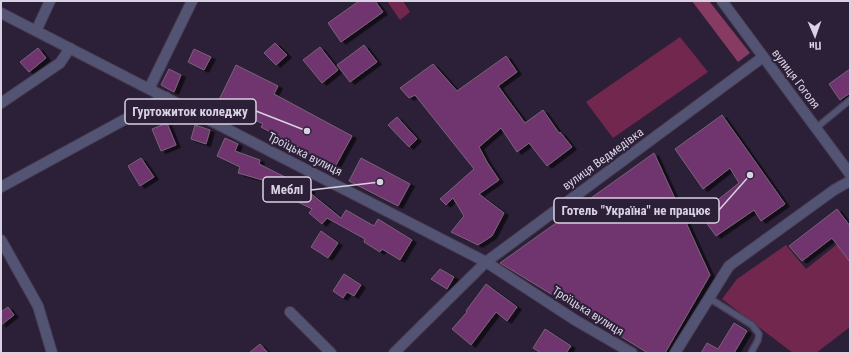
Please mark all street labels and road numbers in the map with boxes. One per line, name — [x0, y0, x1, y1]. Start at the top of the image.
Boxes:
street label: вулиця Гоголя — [769, 46, 823, 112]
street label: вулиця Ведмедівка — [560, 125, 646, 193]
street label: Троїцька вулиця — [265, 129, 345, 179]
street label: Троїцька вулиця — [550, 283, 626, 339]

